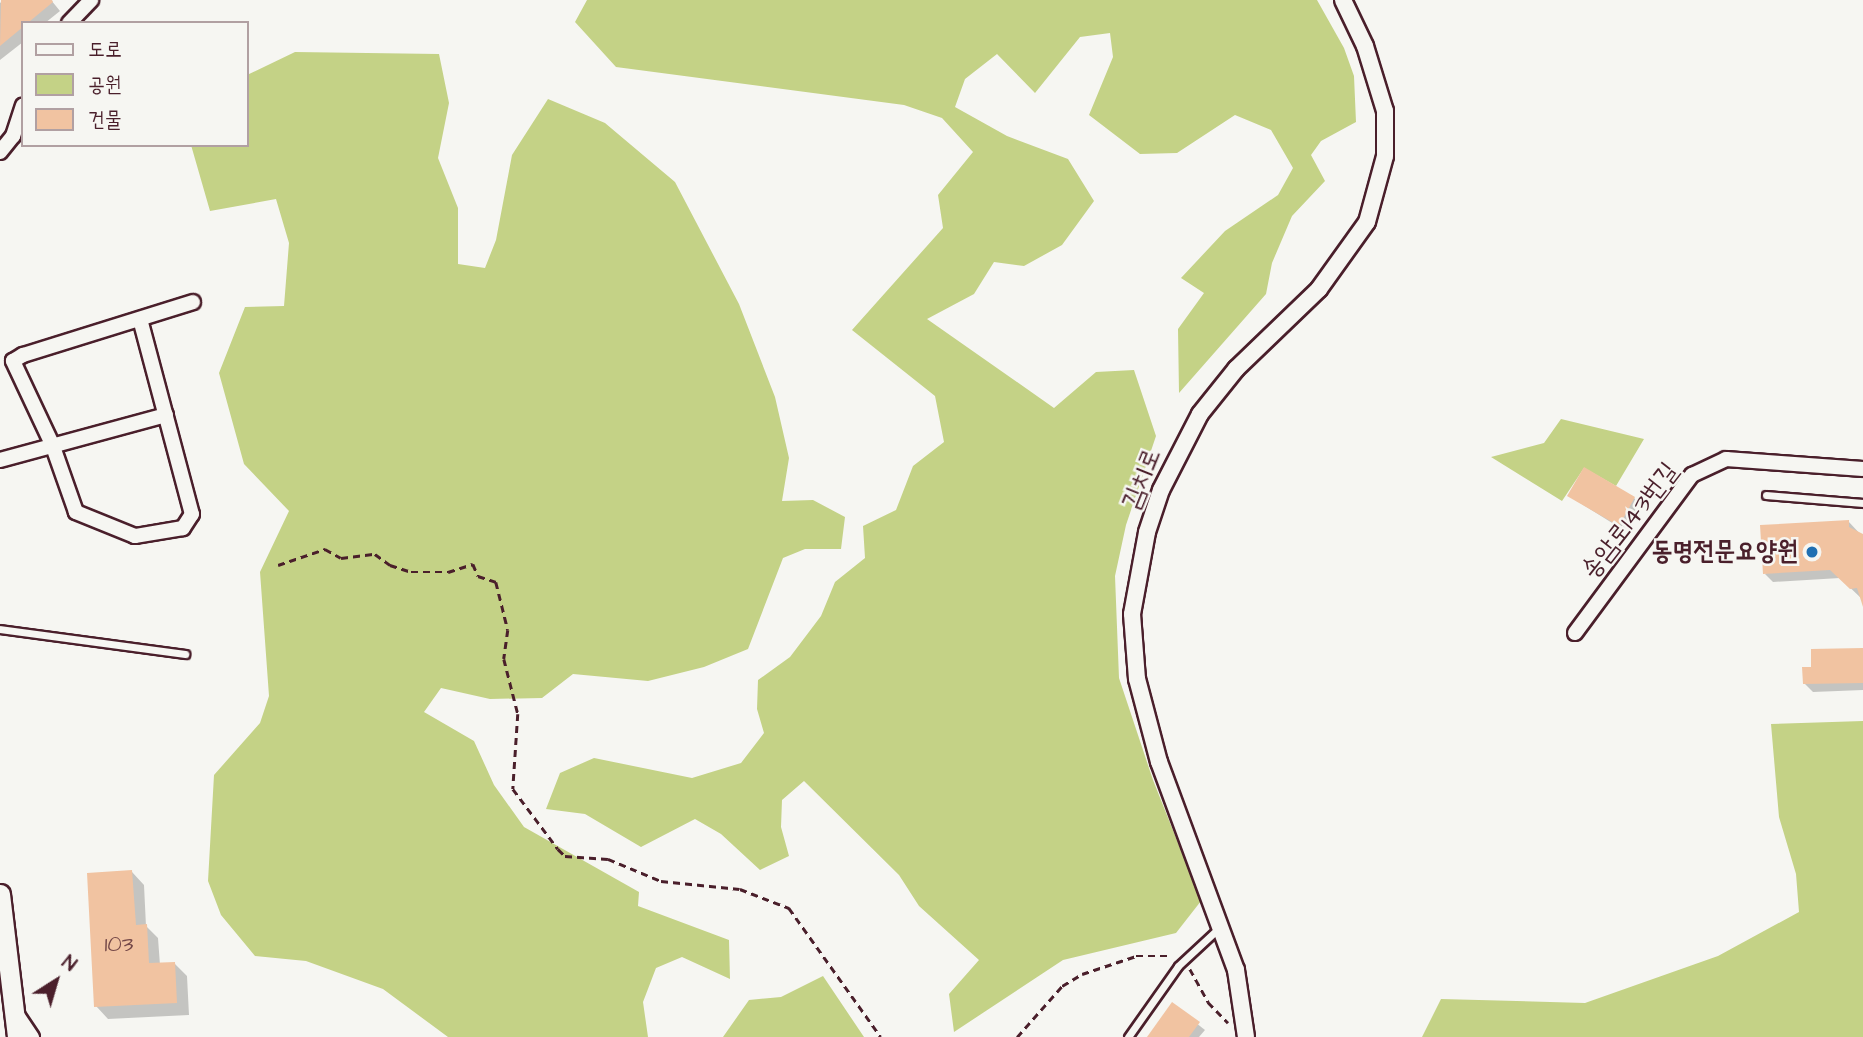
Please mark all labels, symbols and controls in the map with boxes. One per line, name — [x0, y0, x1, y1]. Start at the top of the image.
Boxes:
legend — [21, 21, 248, 147]
text: 도로 — [88, 35, 122, 64]
text: 공원 — [88, 70, 122, 99]
text: 건물 — [88, 105, 122, 134]
street label: 김치로 — [1116, 444, 1168, 514]
street label: 송암로143번길 — [1575, 457, 1685, 585]
place label: 동명전문요양원 — [1652, 536, 1798, 568]
marker: 동명전문요양원 — [1804, 544, 1820, 560]
house number: 103 — [104, 930, 134, 958]
north arrow — [21, 946, 91, 1016]
text: N — [56, 949, 82, 978]

